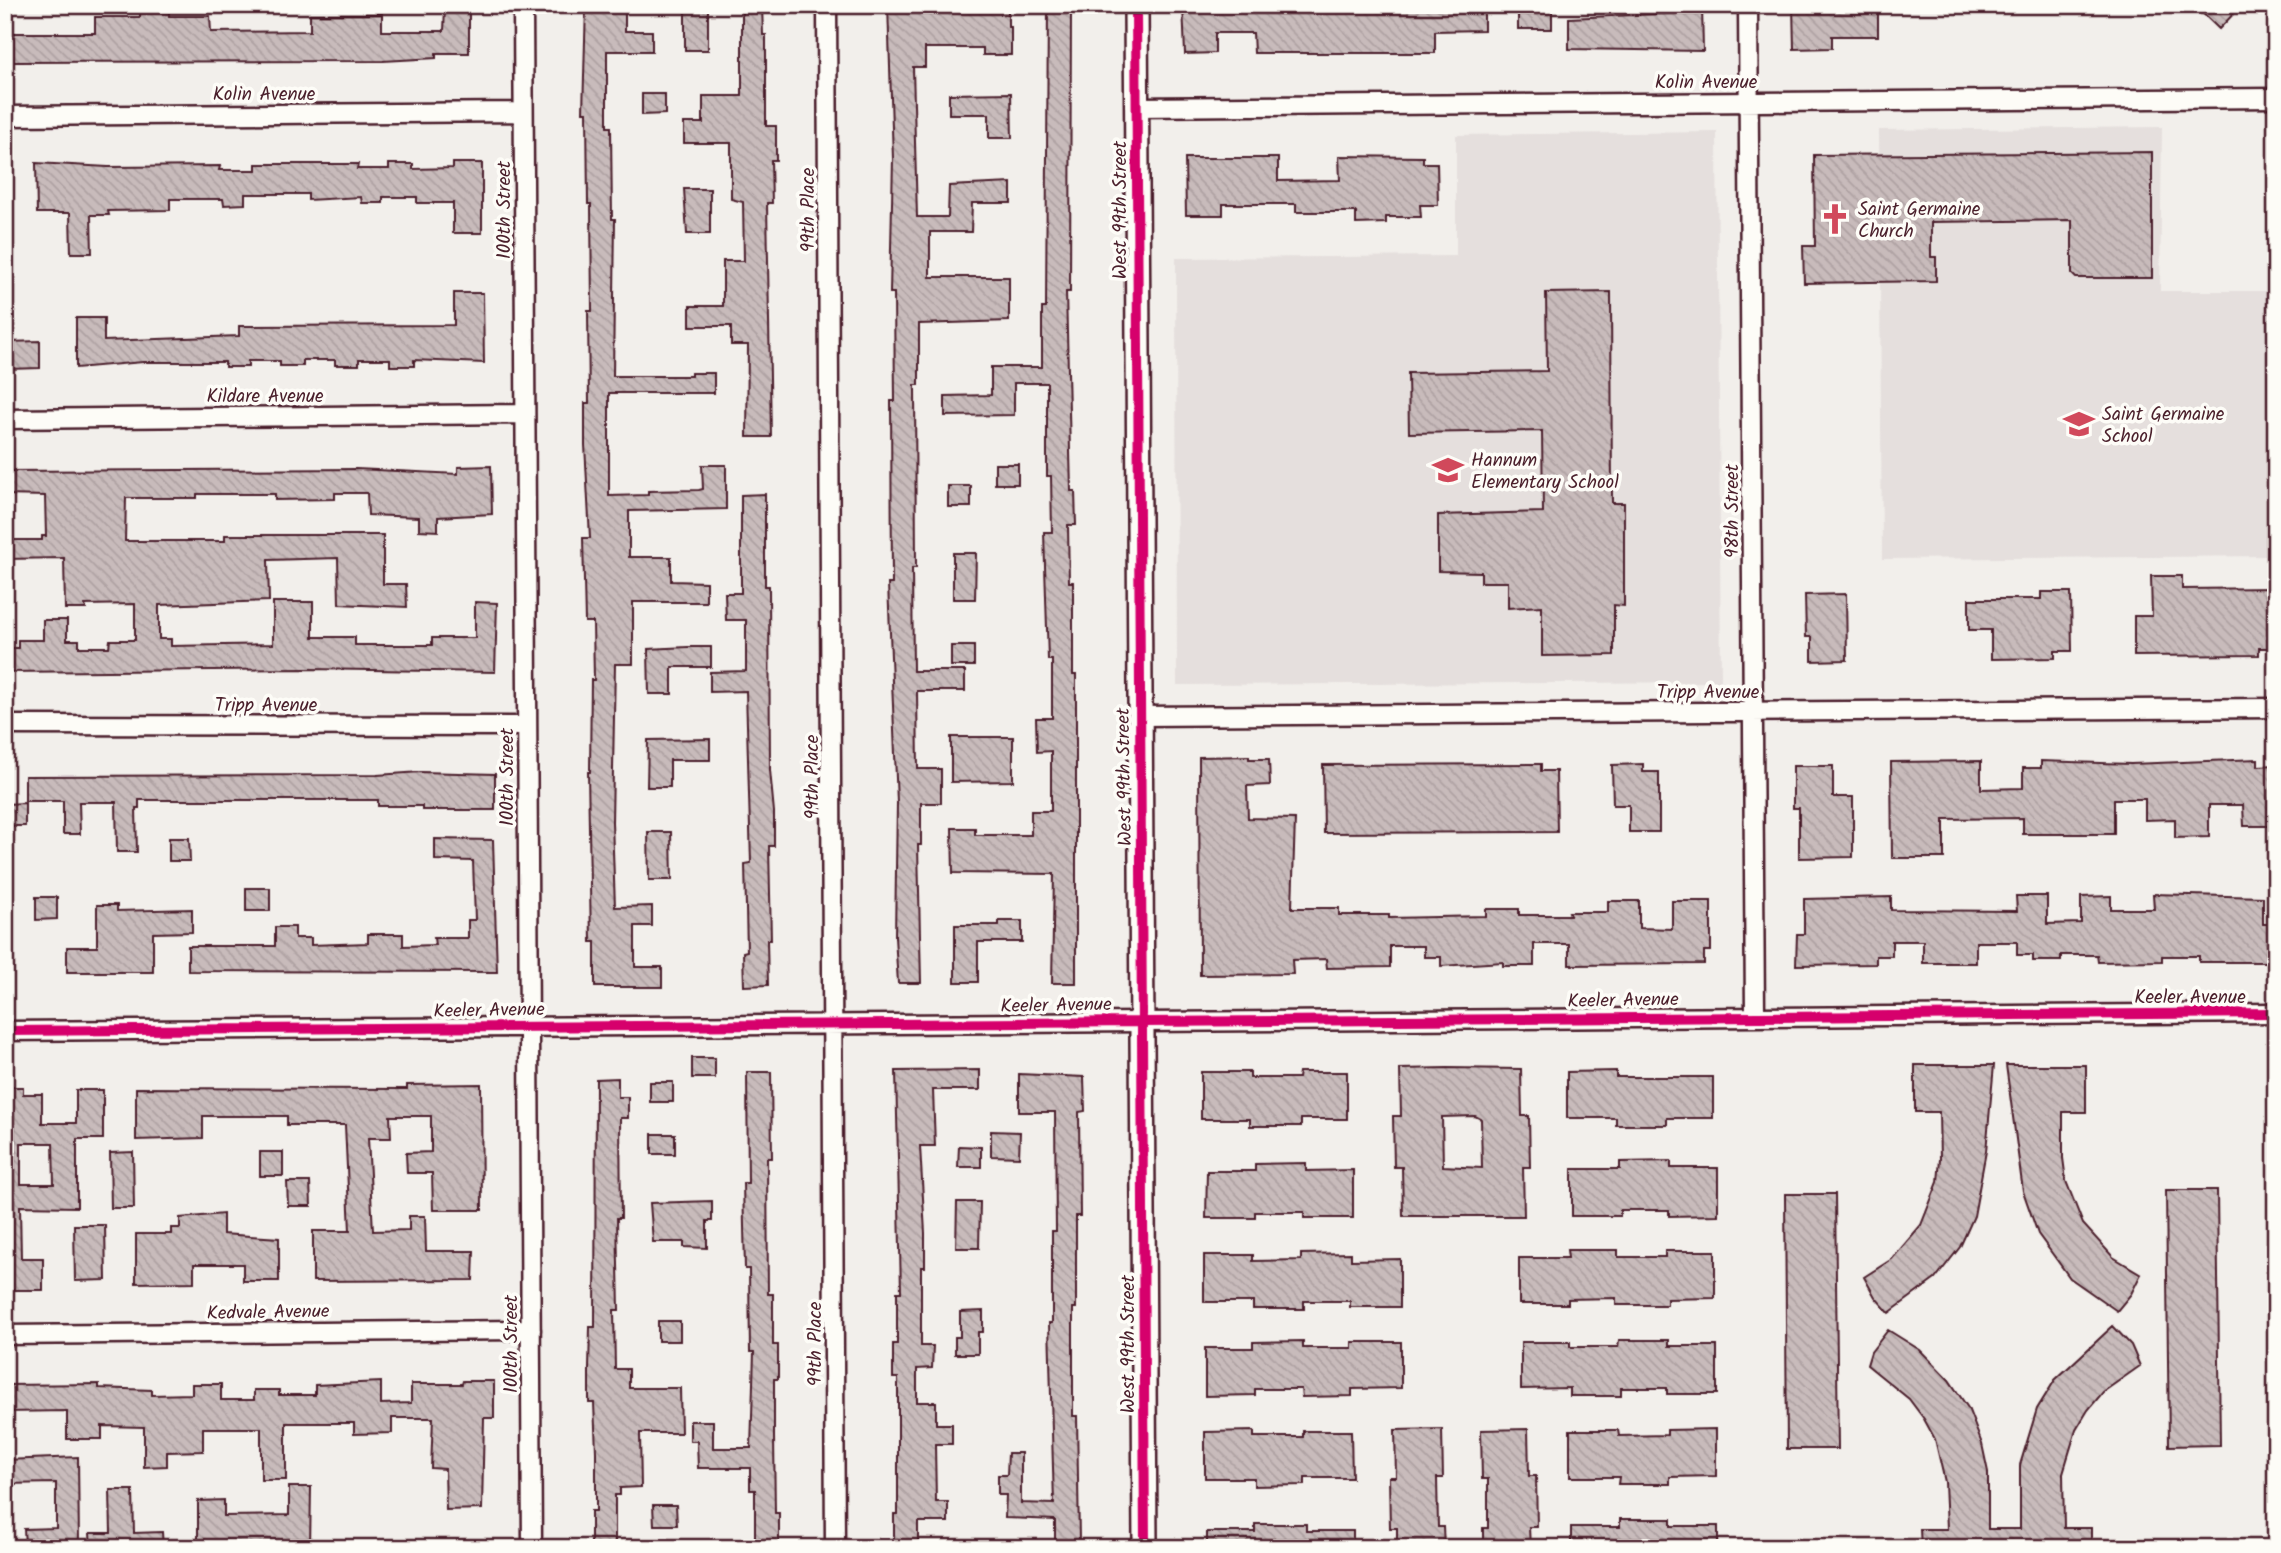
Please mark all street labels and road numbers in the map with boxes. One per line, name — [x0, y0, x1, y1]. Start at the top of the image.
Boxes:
street label: Kolin Avenue — [1655, 68, 1758, 98]
street label: Kolin Avenue — [213, 80, 316, 110]
street label: West 99th Street — [1106, 140, 1136, 279]
street label: 100th Street — [490, 160, 520, 259]
street label: 99th Place — [794, 167, 824, 252]
street label: Kildare Avenue — [206, 382, 324, 412]
street label: 98th Street — [1718, 463, 1748, 558]
street label: Tripp Avenue — [1657, 678, 1760, 708]
street label: Tripp Avenue — [215, 691, 318, 721]
street label: West 99th Street — [1109, 707, 1141, 846]
street label: 100th Street — [493, 727, 523, 826]
street label: 99th Place — [798, 734, 828, 819]
street label: Keeler Avenue — [2134, 983, 2246, 1013]
street label: Keeler Avenue — [1567, 985, 1679, 1017]
street label: Keeler Avenue — [1000, 990, 1112, 1022]
street label: Keeler Avenue — [433, 995, 545, 1027]
street label: West 99th Street — [1114, 1274, 1144, 1413]
street label: 100th Street — [497, 1294, 527, 1393]
street label: Kedvale Avenue — [206, 1297, 330, 1329]
street label: 99th Place — [801, 1301, 831, 1386]

